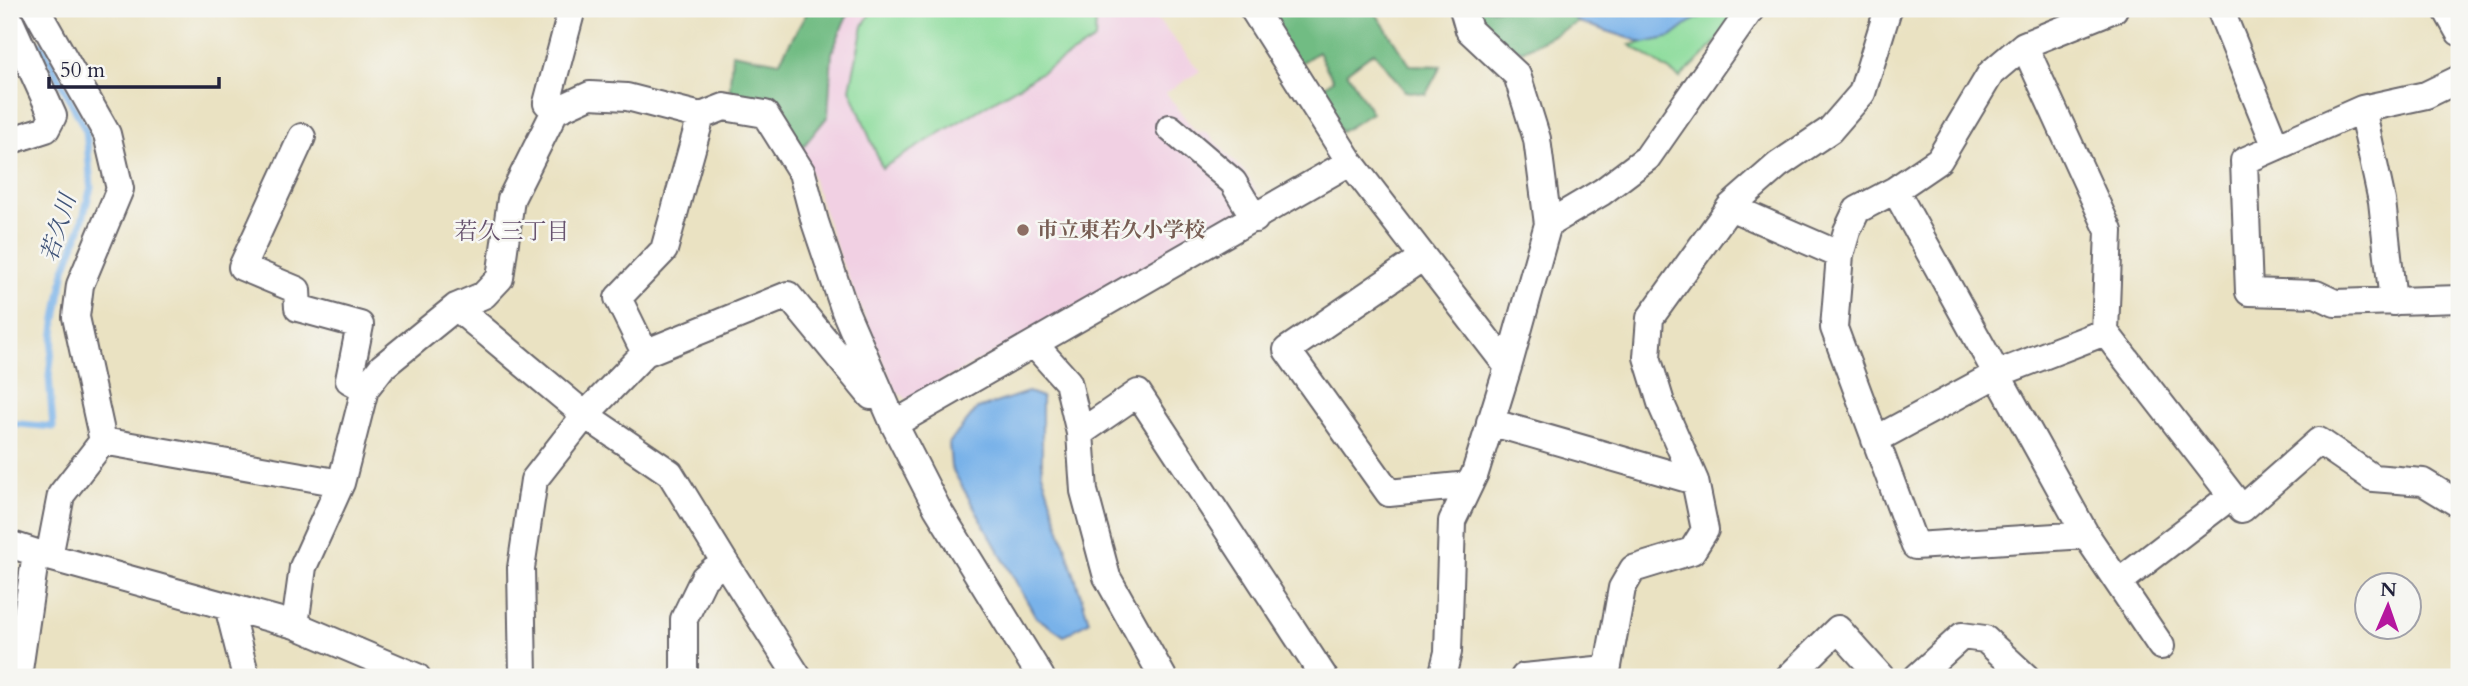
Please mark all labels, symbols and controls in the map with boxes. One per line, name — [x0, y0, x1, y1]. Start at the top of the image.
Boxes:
scale bar — [49, 46, 219, 90]
text: 50 m — [60, 56, 105, 85]
water label: 若久川 — [34, 188, 84, 266]
district label: 若久三丁目 — [455, 216, 570, 247]
place label: 市立東若久小学校 — [1037, 216, 1205, 245]
marker: 市立東若久小学校 — [1015, 222, 1031, 238]
north arrow — [2352, 570, 2422, 640]
text: N — [2380, 577, 2398, 603]

